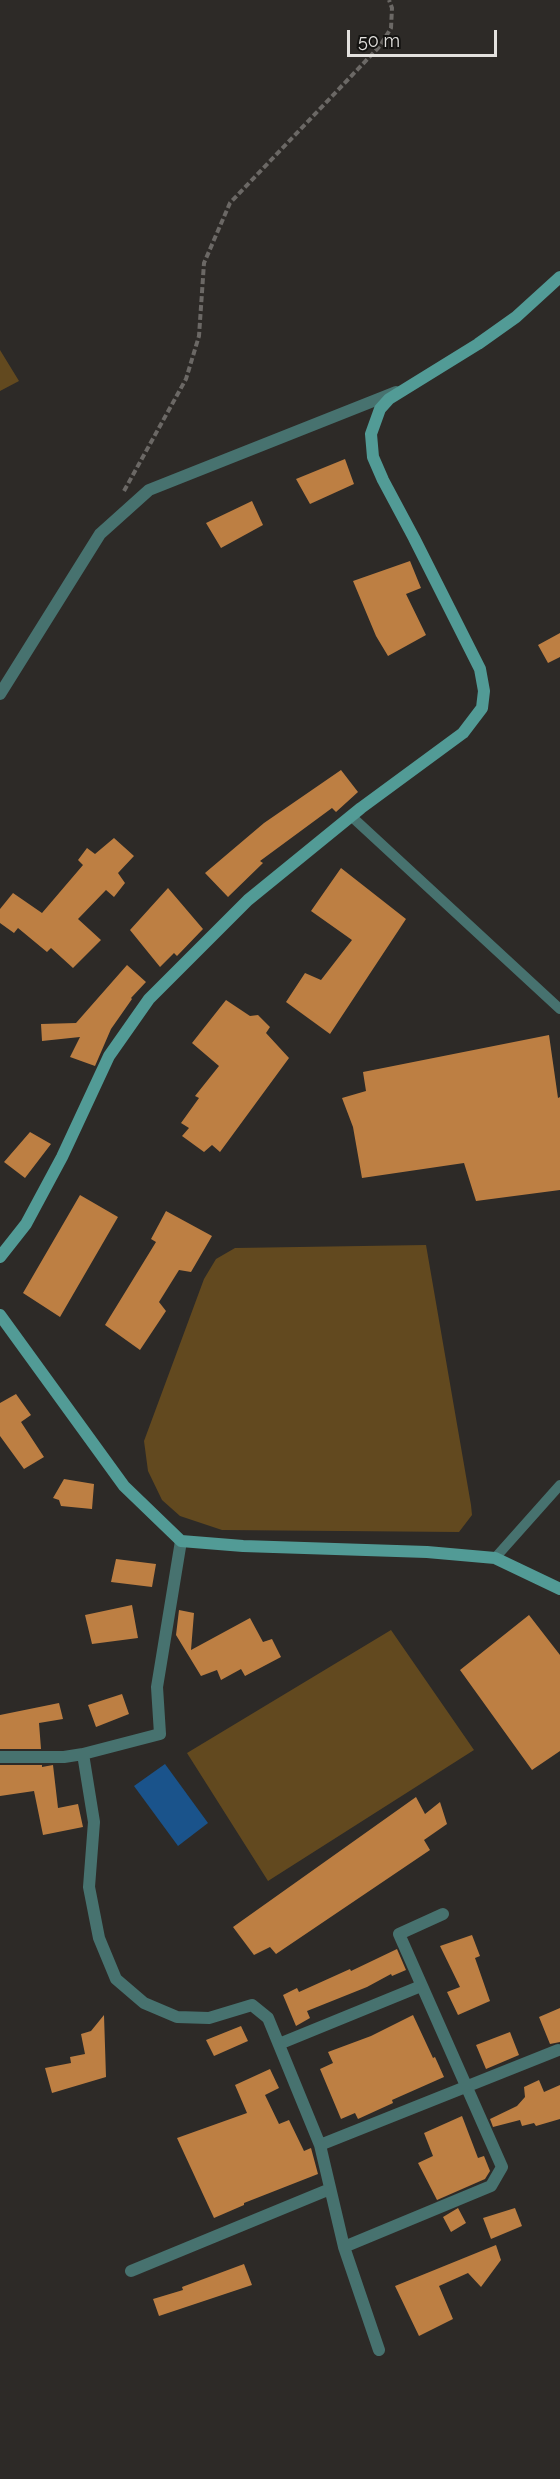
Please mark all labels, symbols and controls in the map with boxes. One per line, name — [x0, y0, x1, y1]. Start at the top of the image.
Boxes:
scale bar — [350, 18, 500, 56]
text: 50 m — [358, 30, 400, 51]

